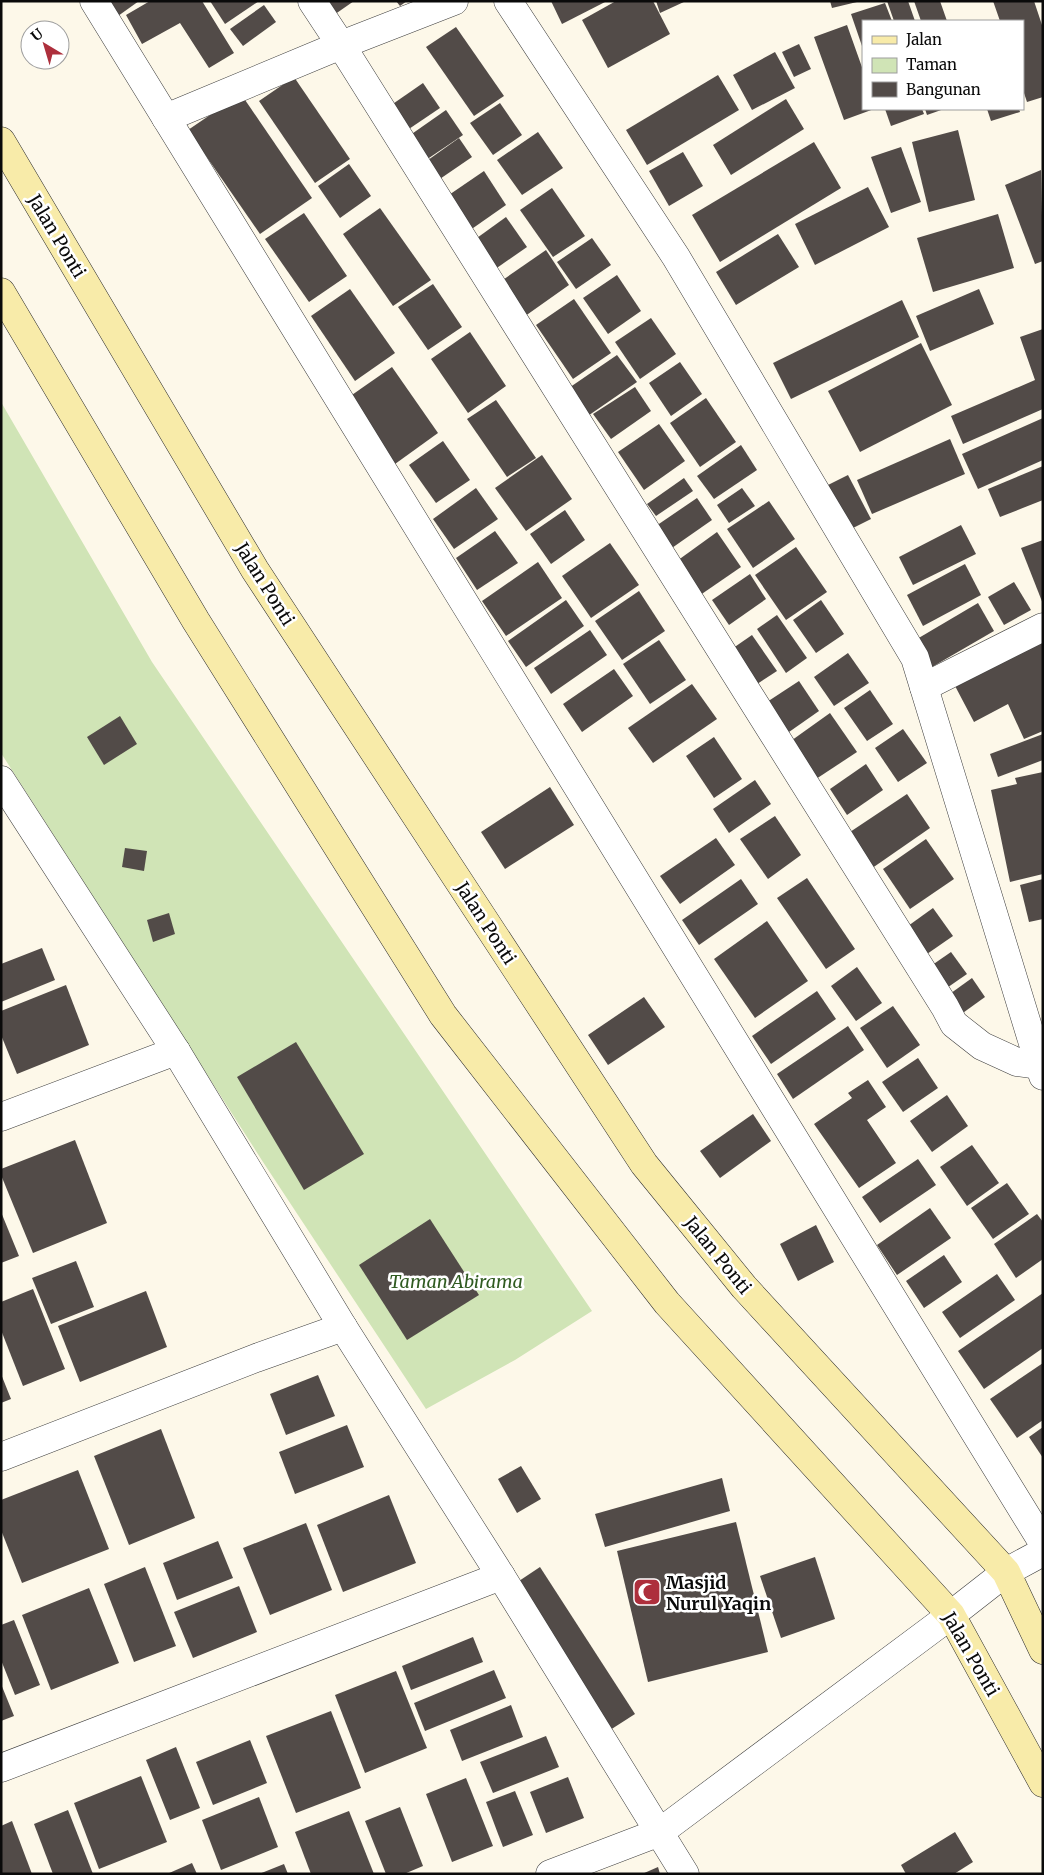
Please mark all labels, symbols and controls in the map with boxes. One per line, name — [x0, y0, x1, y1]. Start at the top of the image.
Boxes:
north arrow — [20, 20, 70, 70]
legend — [862, 20, 1024, 110]
text: U — [27, 24, 47, 45]
text: Jalan — [905, 30, 942, 49]
text: Taman — [906, 55, 957, 74]
text: Bangunan — [906, 80, 981, 99]
street label: Jalan Ponti — [22, 189, 91, 282]
street label: Jalan Ponti — [230, 537, 300, 630]
street label: Jalan Ponti — [450, 877, 521, 969]
street label: Jalan Ponti — [679, 1211, 757, 1299]
park label: Taman Abirama — [389, 1270, 523, 1293]
place label: Masjid Nurul Yaqin — [666, 1571, 771, 1615]
mosque icon: Masjid Nurul Yaqin — [632, 1577, 662, 1607]
street label: Jalan Ponti — [937, 1607, 1004, 1700]

